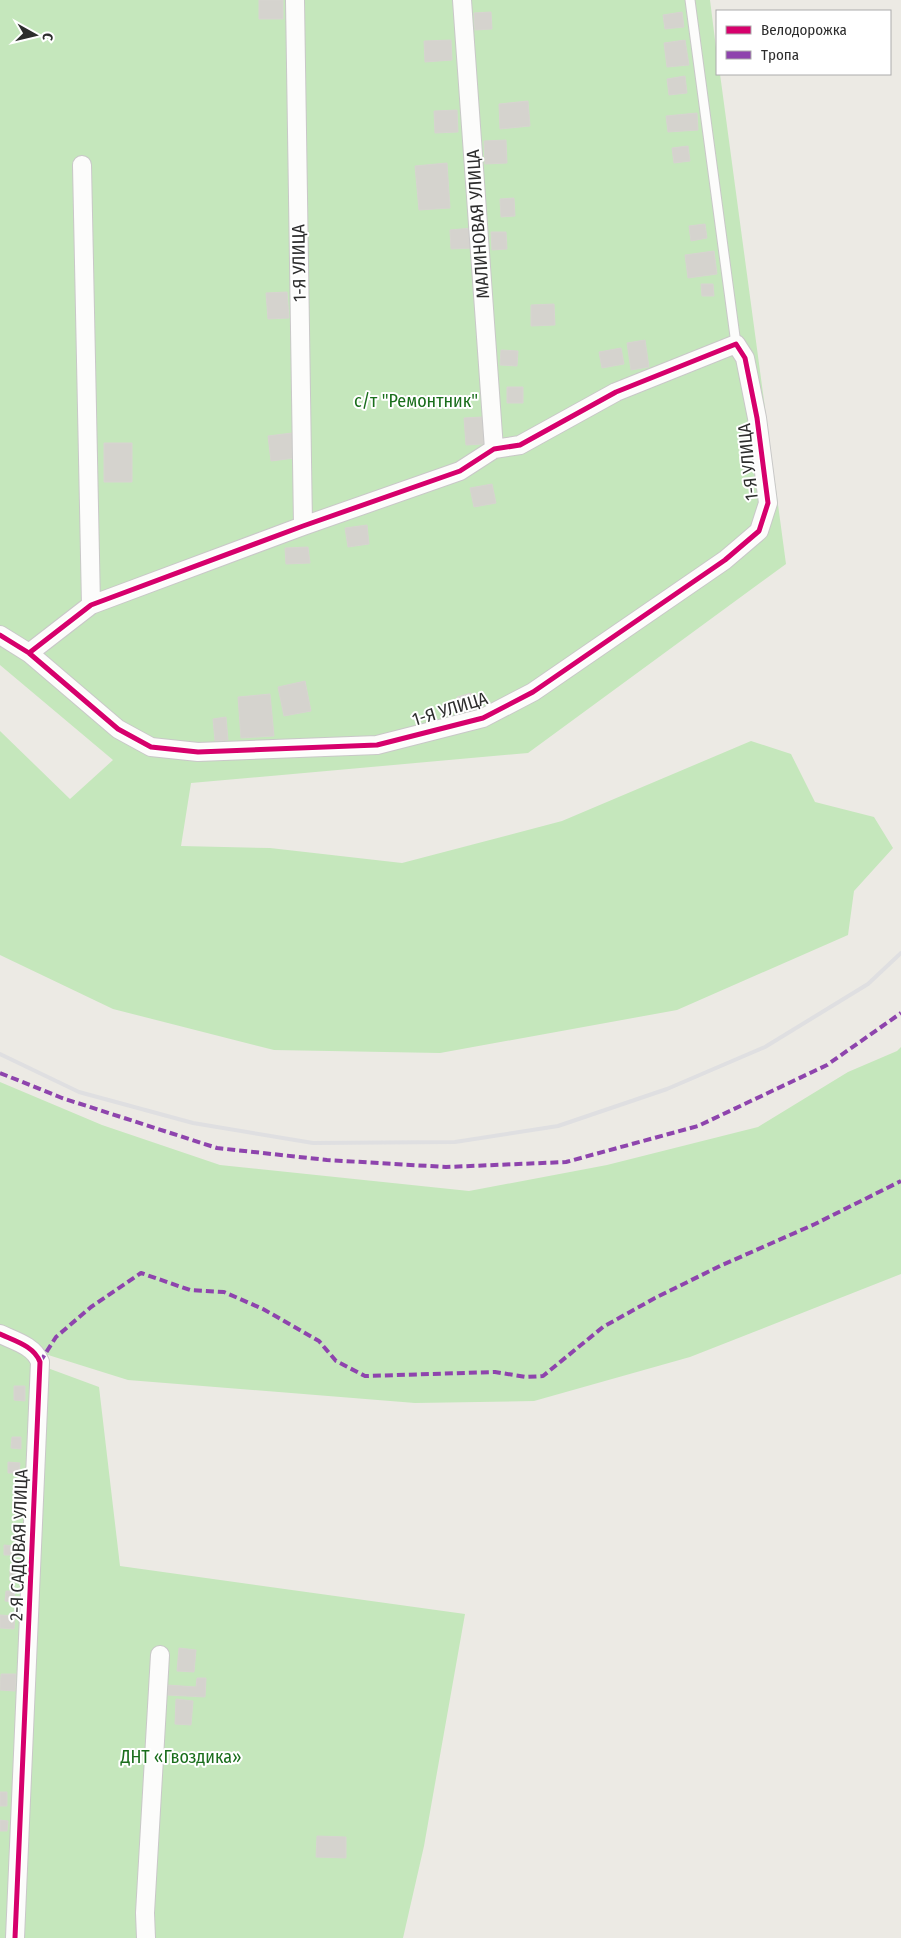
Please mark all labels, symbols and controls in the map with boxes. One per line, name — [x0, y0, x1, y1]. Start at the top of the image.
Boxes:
north arrow — [10, 10, 60, 60]
legend — [716, 10, 891, 75]
text: Велодорожка — [761, 21, 847, 39]
text: С — [38, 32, 56, 42]
text: Тропа — [761, 46, 799, 64]
street label: МАЛИНОВАЯ УЛИЦА — [462, 148, 494, 299]
street label: 1-Я УЛИЦА — [287, 223, 311, 302]
park label: с/т "Ремонтник" — [354, 390, 478, 412]
street label: 1-Я УЛИЦА — [733, 422, 763, 502]
street label: 1-Я УЛИЦА — [410, 687, 491, 731]
street label: 2-Я САДОВАЯ УЛИЦА — [5, 1468, 33, 1621]
park label: ДНТ «Гвоздика» — [119, 1746, 242, 1768]

